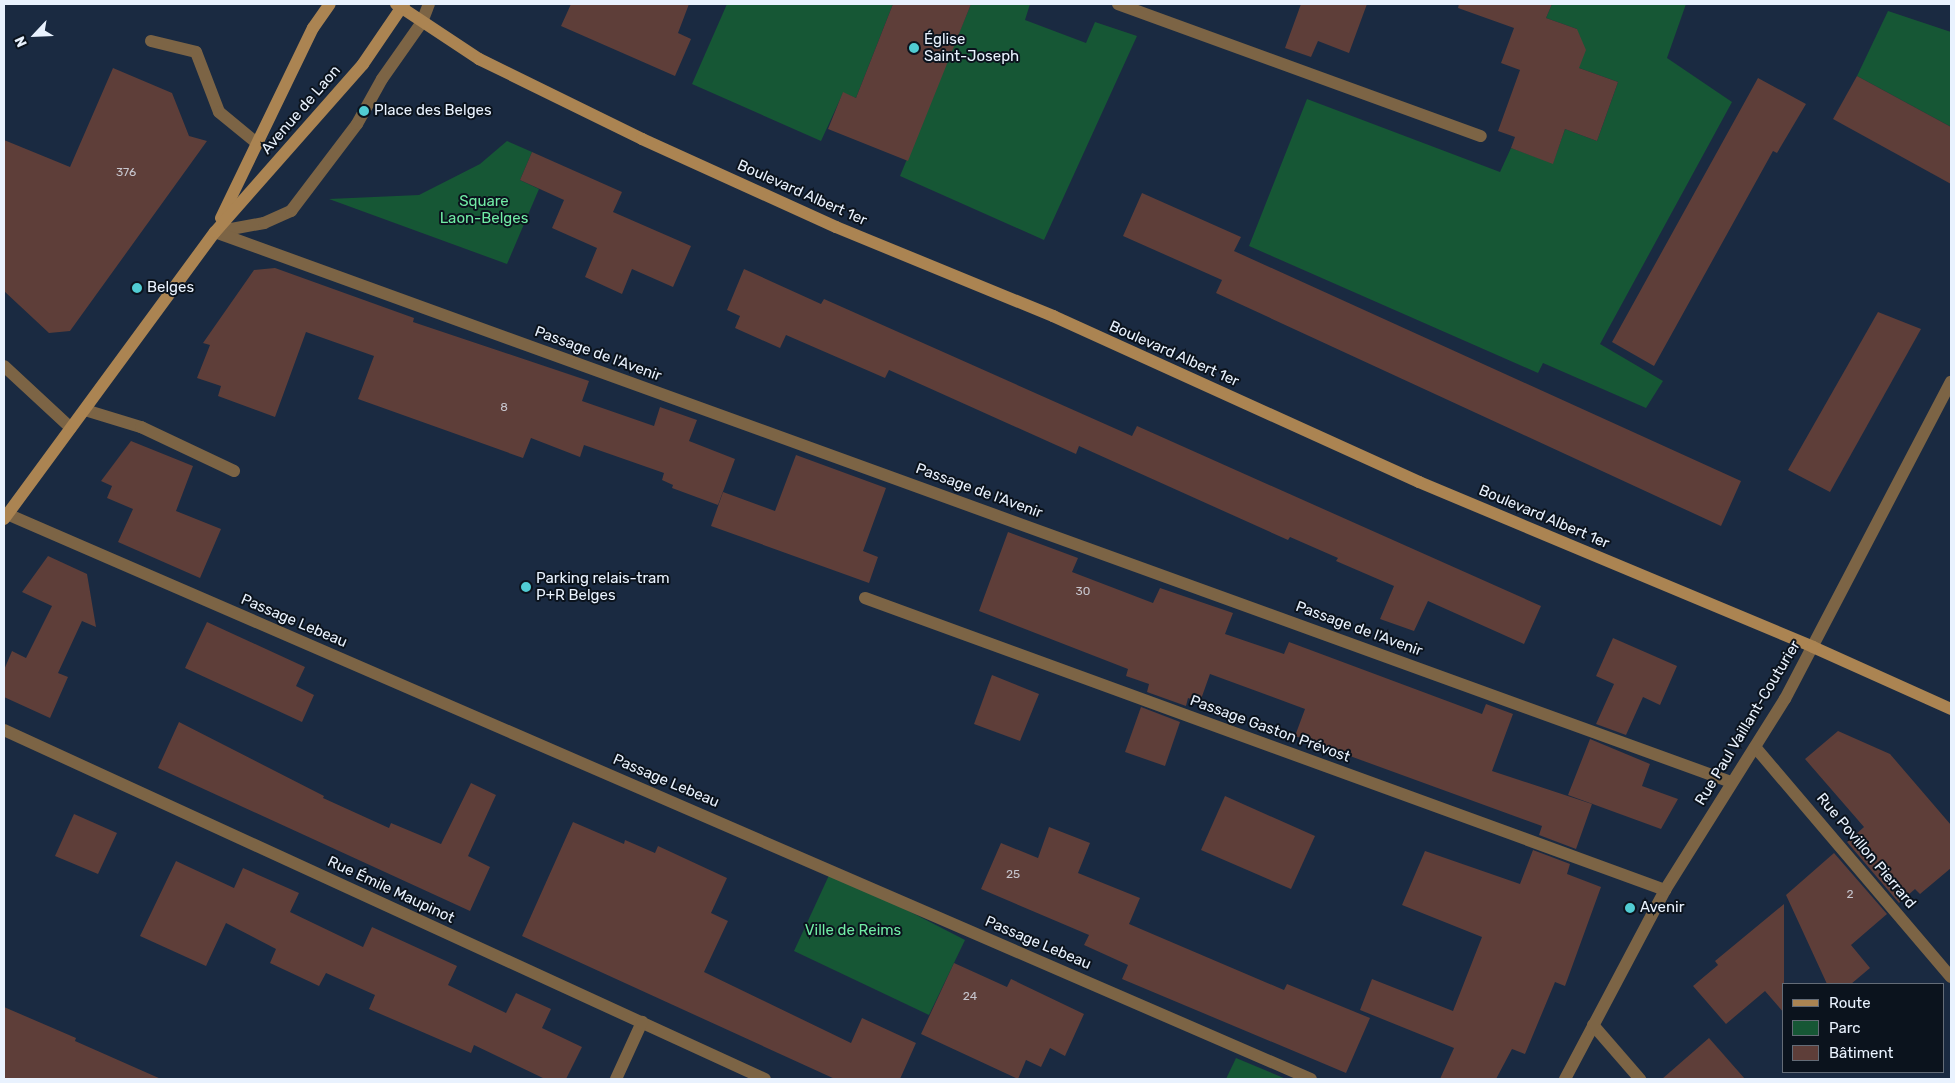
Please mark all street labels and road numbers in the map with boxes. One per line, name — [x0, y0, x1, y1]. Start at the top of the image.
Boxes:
street label: Avenue de Laon — [258, 62, 344, 158]
street label: Boulevard Albert 1er — [734, 156, 870, 230]
street label: Boulevard Albert 1er — [1106, 317, 1242, 391]
street label: Passage de l'Avenir — [532, 323, 664, 385]
street label: Passage de l'Avenir — [913, 460, 1045, 522]
street label: Boulevard Albert 1er — [1476, 481, 1612, 553]
street label: Passage Lebeau — [238, 591, 350, 651]
street label: Passage de l'Avenir — [1293, 598, 1425, 660]
street label: Rue Paul Vaillant-Couturier — [1692, 637, 1804, 809]
street label: Passage Gaston Prévost — [1187, 692, 1353, 766]
street label: Passage Lebeau — [610, 751, 722, 811]
street label: Rue Povillon Pierrard — [1812, 790, 1920, 912]
street label: Rue Émile Maupinot — [325, 853, 457, 927]
street label: Passage Lebeau — [982, 913, 1094, 973]

